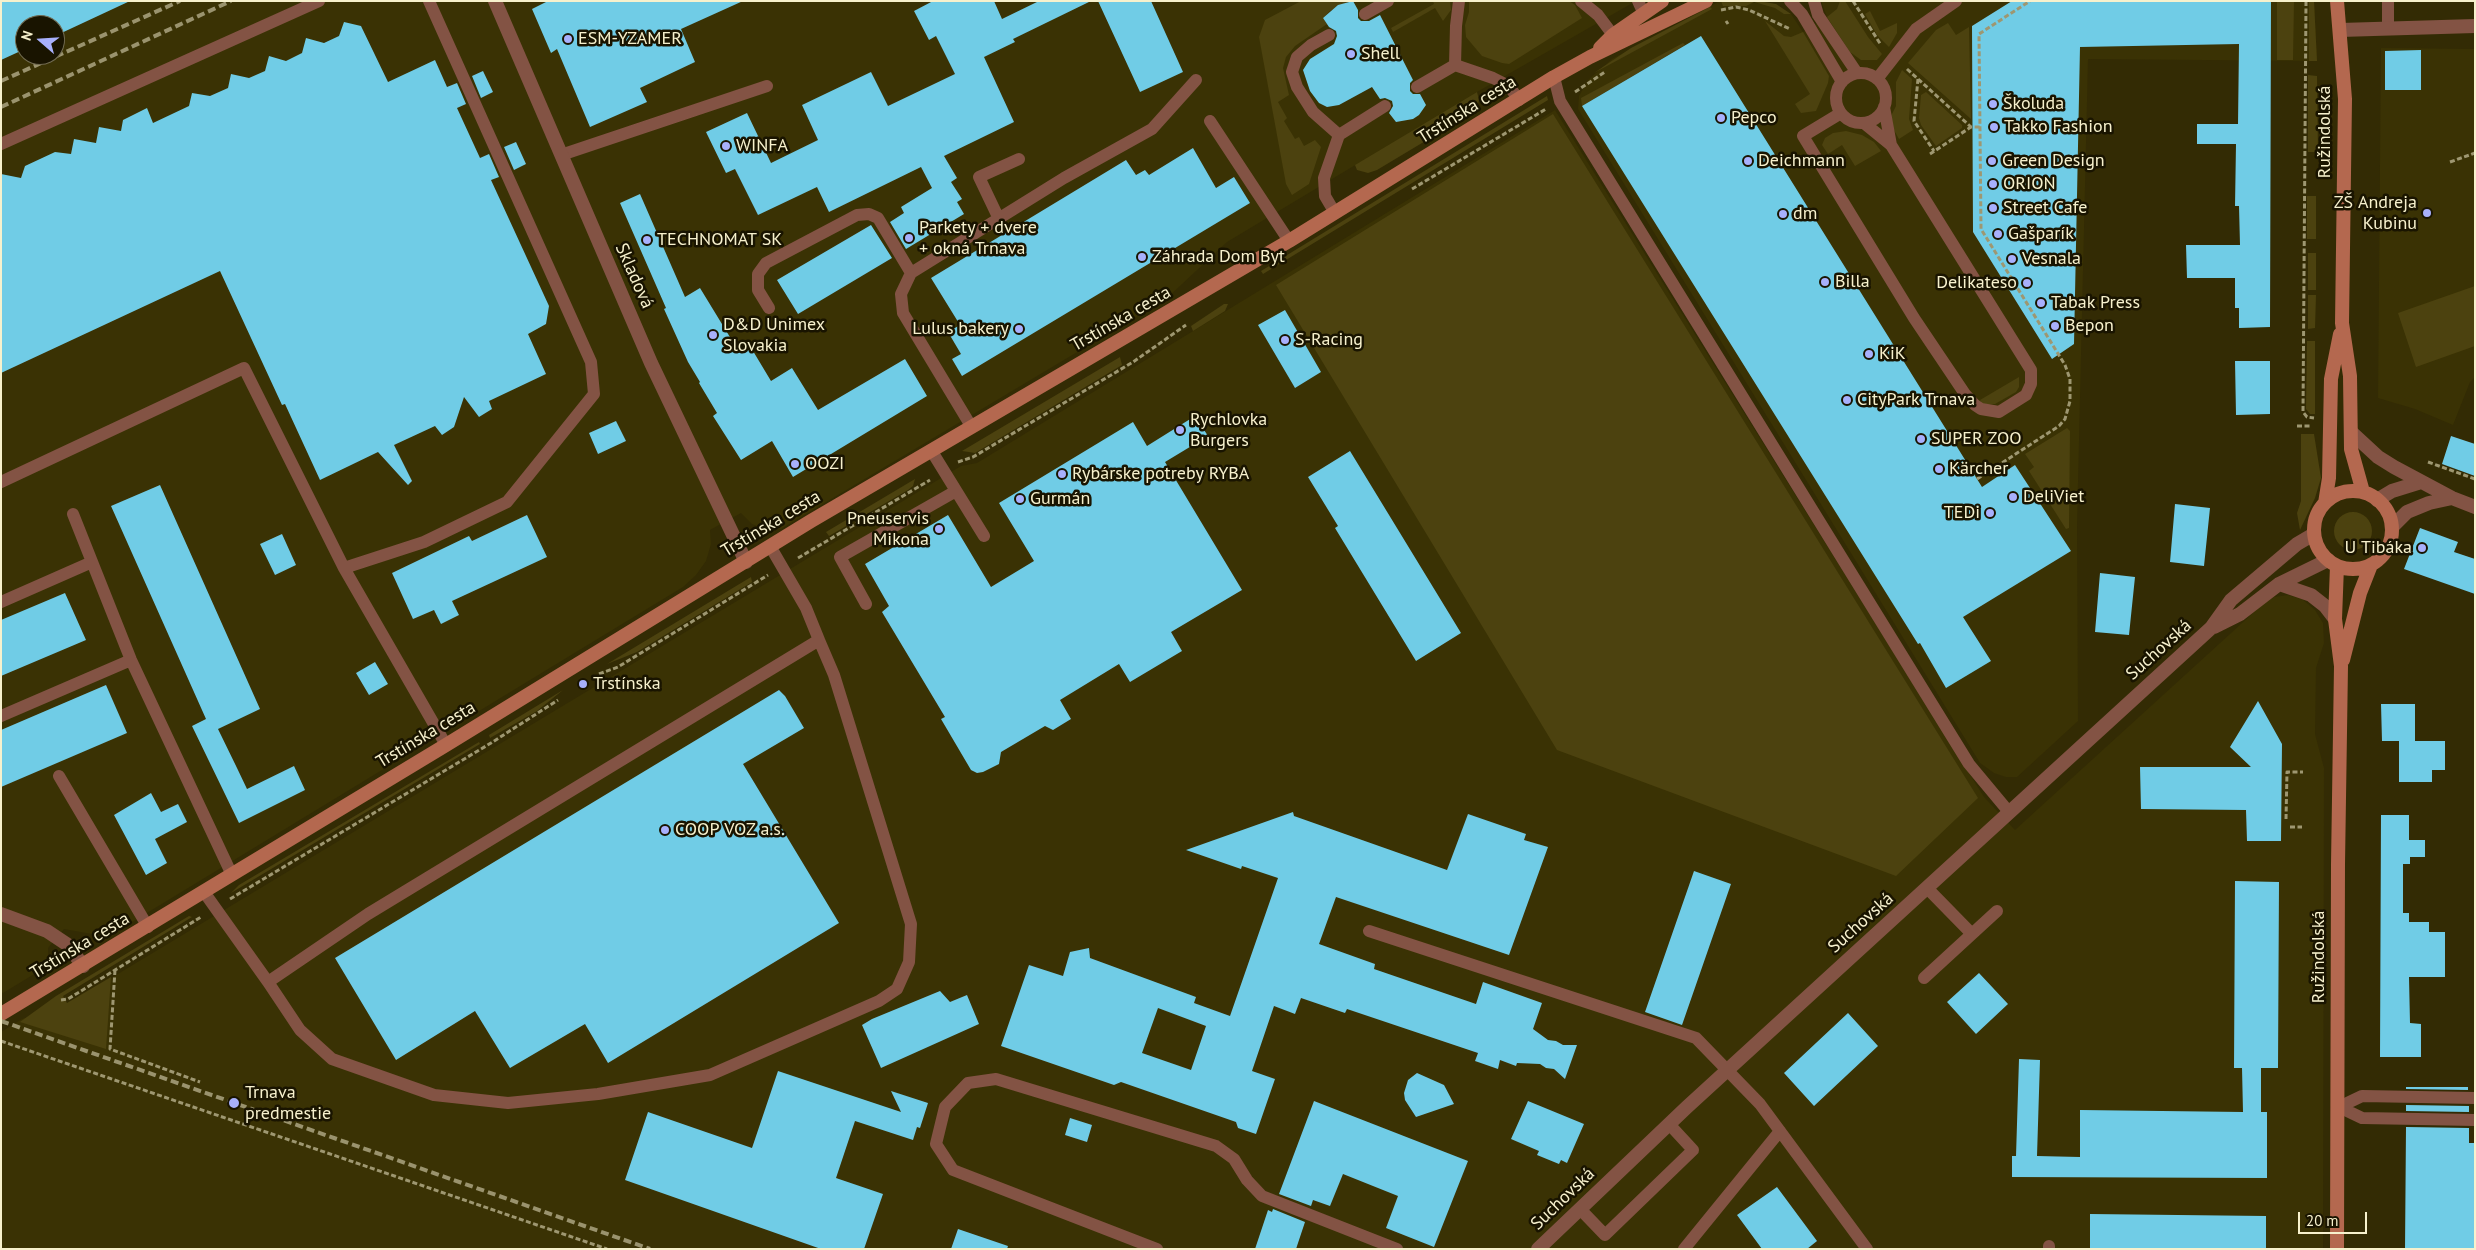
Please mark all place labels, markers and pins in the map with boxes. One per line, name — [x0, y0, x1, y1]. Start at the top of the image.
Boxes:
place label: ESM-YZAMER — [578, 28, 682, 50]
marker: ESM-YZAMER — [562, 33, 574, 45]
place label: Shell — [1361, 43, 1400, 65]
marker: Shell — [1345, 48, 1357, 60]
place label: Školuda — [2003, 93, 2064, 115]
marker: Školuda — [1987, 98, 1999, 110]
place label: Pepco — [1731, 107, 1777, 129]
marker: Pepco — [1715, 112, 1727, 124]
place label: Takko Fashion — [2004, 116, 2112, 138]
marker: Takko Fashion — [1988, 121, 2000, 133]
place label: WINFA — [736, 135, 788, 157]
marker: WINFA — [720, 140, 732, 152]
place label: Deichmann — [1758, 150, 1845, 172]
place label: Green Design — [2002, 150, 2105, 172]
marker: Deichmann — [1742, 155, 1754, 167]
marker: Green Design — [1986, 155, 1998, 167]
place label: ORION — [2003, 173, 2056, 195]
marker: ORION — [1987, 178, 1999, 190]
place label: ZŠ Andreja Kubinu — [2334, 192, 2417, 234]
place label: Street Cafe — [2003, 197, 2087, 219]
marker: Street Cafe — [1987, 202, 1999, 214]
place label: dm — [1793, 203, 1817, 225]
marker: ZŠ Andreja Kubinu — [2421, 207, 2433, 219]
marker: dm — [1777, 208, 1789, 220]
place label: Parkety + dvere + okná Trnava — [919, 217, 1037, 260]
place label: Gašparík — [2008, 223, 2074, 245]
marker: Gašparík — [1992, 228, 2004, 240]
place label: TECHNOMAT SK — [657, 229, 782, 251]
marker: Parkety + dvere + okná Trnava — [903, 232, 915, 244]
marker: TECHNOMAT SK — [641, 234, 653, 246]
place label: Záhrada Dom Byt — [1152, 246, 1285, 268]
place label: Vesnala — [2022, 248, 2081, 270]
marker: Záhrada Dom Byt — [1136, 251, 1148, 263]
marker: Vesnala — [2006, 253, 2018, 265]
place label: Billa — [1835, 271, 1870, 293]
place label: Delikateso — [1936, 272, 2017, 294]
marker: Billa — [1819, 276, 1831, 288]
marker: Delikateso — [2021, 277, 2033, 289]
place label: Tabak Press — [2051, 292, 2140, 314]
marker: Tabak Press — [2035, 297, 2047, 309]
place label: D&D Unimex Slovakia — [723, 314, 825, 356]
place label: Bepon — [2065, 315, 2114, 337]
place label: Lulus bakery — [912, 318, 1009, 340]
marker: Bepon — [2049, 320, 2061, 332]
marker: Lulus bakery — [1013, 323, 1025, 335]
marker: D&D Unimex Slovakia — [707, 329, 719, 341]
place label: S-Racing — [1295, 329, 1363, 351]
marker: S-Racing — [1279, 334, 1291, 346]
place label: KiK — [1879, 343, 1906, 365]
marker: KiK — [1863, 348, 1875, 360]
place label: CityPark Trnava — [1857, 389, 1975, 411]
marker: CityPark Trnava — [1841, 394, 1853, 406]
place label: Rychlovka Burgers — [1190, 409, 1267, 452]
marker: Rychlovka Burgers — [1174, 424, 1186, 436]
place label: SUPER ZOO — [1931, 428, 2022, 450]
marker: SUPER ZOO — [1915, 433, 1927, 445]
place label: OOZI — [805, 453, 844, 475]
marker: OOZI — [789, 458, 801, 470]
place label: Kärcher — [1949, 458, 2008, 480]
place label: Rybárske potreby RYBA — [1072, 463, 1249, 485]
marker: Kärcher — [1933, 463, 1945, 475]
marker: Rybárske potreby RYBA — [1056, 468, 1068, 480]
place label: DeliViet — [2023, 486, 2084, 508]
place label: Gurmán — [1030, 488, 1090, 510]
marker: DeliViet — [2007, 491, 2019, 503]
marker: Gurmán — [1014, 493, 1026, 505]
place label: TEDi — [1944, 502, 1980, 524]
marker: TEDi — [1984, 507, 1996, 519]
place label: Pneuservis Mikona — [847, 508, 929, 550]
marker: Pneuservis Mikona — [933, 523, 945, 535]
place label: U Tibáka — [2344, 537, 2412, 559]
marker: U Tibáka — [2416, 542, 2428, 554]
place label: Trstínska — [593, 673, 661, 695]
marker: Trstínska — [577, 678, 589, 690]
place label: COOP VOZ a.s. — [675, 819, 785, 841]
marker: COOP VOZ a.s. — [659, 824, 671, 836]
place label: Trnava predmestie — [245, 1082, 331, 1124]
marker: Trnava predmestie — [227, 1096, 241, 1110]

